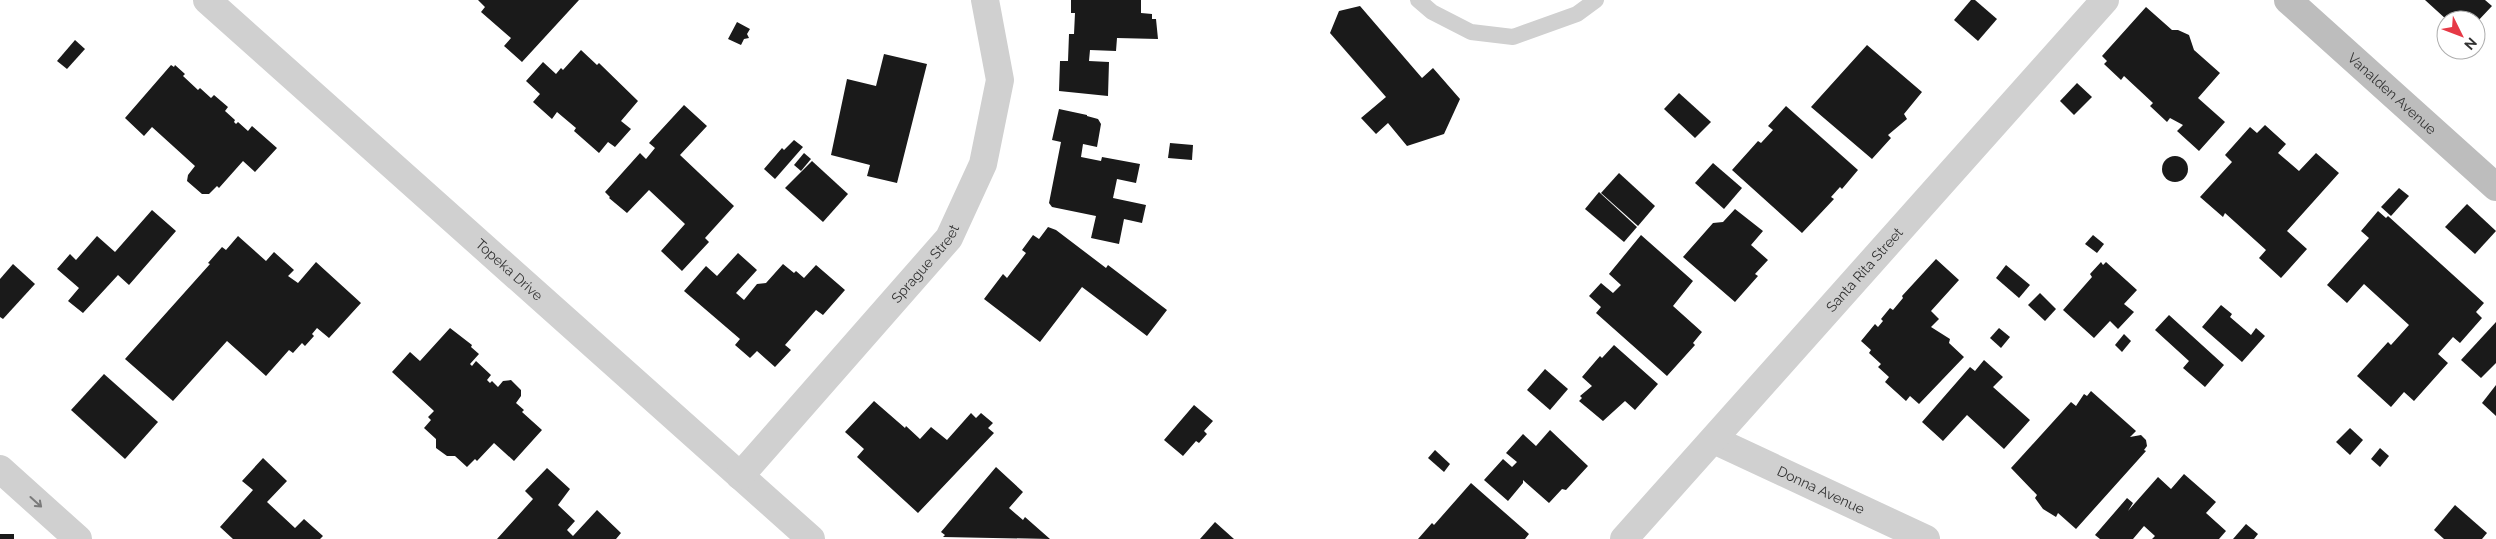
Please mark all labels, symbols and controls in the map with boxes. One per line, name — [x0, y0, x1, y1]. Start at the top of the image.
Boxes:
north arrow — [2436, 10, 2486, 60]
text: N — [2461, 34, 2480, 53]
street label: Vanalden Avenue — [2345, 50, 2440, 137]
street label: Sprague Street — [888, 222, 962, 306]
street label: Santa Rita Street — [1823, 224, 1906, 315]
street label: Topeka Drive — [472, 236, 546, 304]
street label: Donna Avenue — [1775, 463, 1867, 517]
one-way arrow — [30, 496, 43, 508]

